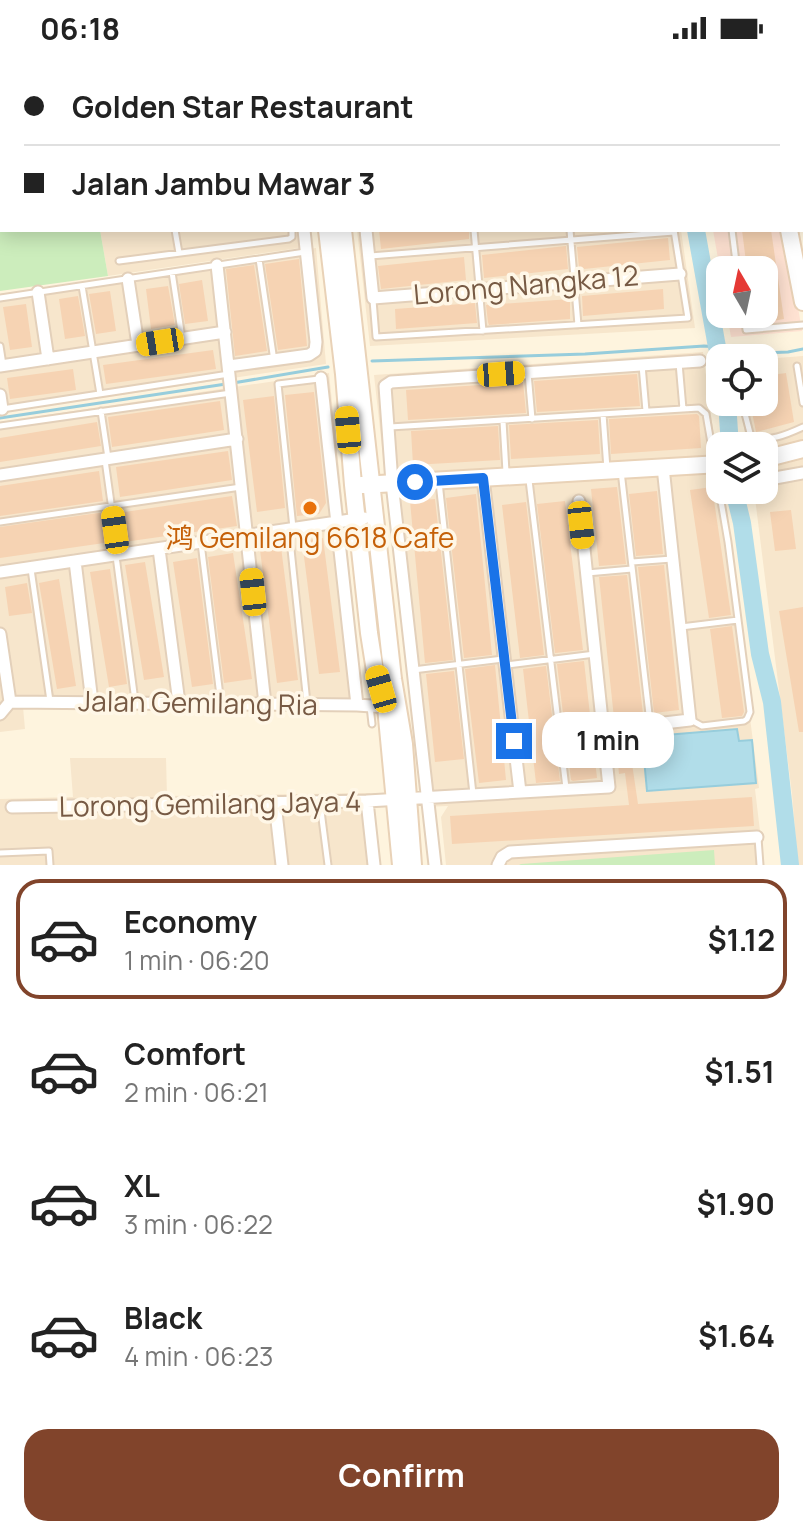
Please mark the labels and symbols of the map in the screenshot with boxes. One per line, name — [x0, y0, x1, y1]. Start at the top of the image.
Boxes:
street label: Lorong Nangka 12 — [412, 255, 640, 313]
north arrow — [706, 256, 778, 328]
car — [134, 326, 186, 358]
car — [476, 360, 526, 388]
car — [334, 405, 362, 455]
route start — [397, 464, 433, 500]
marker: 鸿 Gemilang 6618 Cafe — [301, 499, 319, 517]
car — [567, 500, 595, 550]
car — [100, 505, 130, 555]
place label: 鸿 Gemilang 6618 Cafe — [166, 518, 454, 556]
car — [239, 567, 267, 617]
car — [363, 663, 399, 715]
street label: Jalan Gemilang Ria — [78, 681, 318, 723]
callout: 1 min — [542, 713, 674, 769]
route end — [496, 723, 532, 759]
street label: Lorong Gemilang Jaya 4 — [58, 781, 362, 825]

